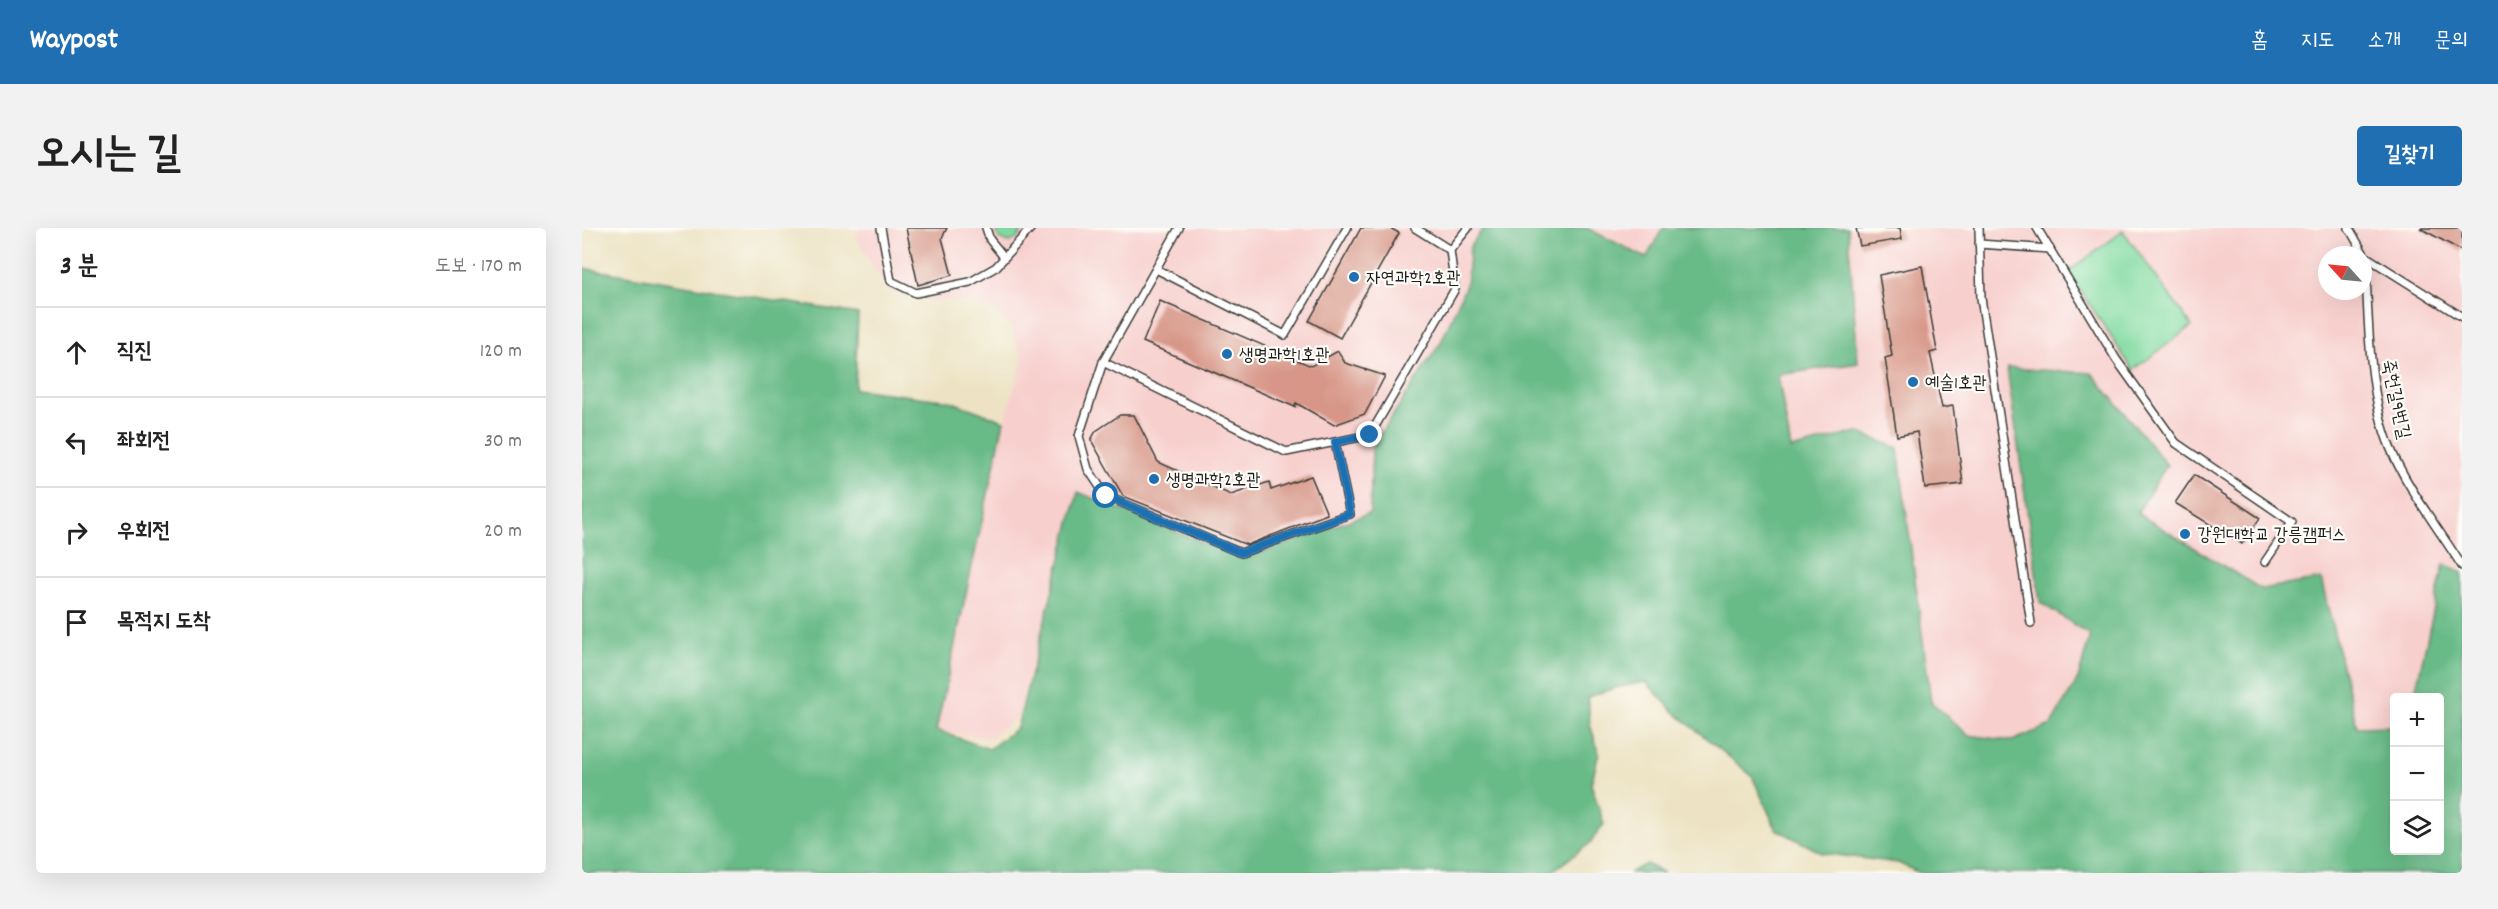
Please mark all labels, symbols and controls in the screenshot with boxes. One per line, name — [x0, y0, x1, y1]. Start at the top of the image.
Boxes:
text: Waypost — [30, 22, 118, 62]
text: 홈 — [2251, 27, 2268, 57]
text: 지도 — [2301, 27, 2334, 57]
text: 소개 — [2367, 27, 2401, 57]
text: 문의 — [2434, 27, 2468, 57]
button: 길찾기 — [2357, 126, 2462, 186]
text: 오시는 길 — [36, 127, 181, 187]
north arrow — [2318, 246, 2372, 300]
text: 3 분 — [60, 249, 98, 286]
text: 도보 · 170 m — [435, 253, 522, 281]
place label: 자연과학2호관 — [1366, 267, 1461, 292]
marker: 자연과학2호관 — [1347, 270, 1361, 284]
icon: ahead — [60, 336, 93, 369]
text: 직진 — [117, 337, 152, 368]
text: 120 m — [480, 338, 522, 366]
place label: 생명과학1호관 — [1239, 344, 1330, 369]
marker: 생명과학1호관 — [1220, 347, 1234, 361]
street label: 죽헌길9번길 — [2374, 357, 2415, 442]
place label: 예술1호관 — [1925, 372, 1987, 397]
marker: 예술1호관 — [1906, 375, 1920, 389]
route end — [1356, 421, 1382, 447]
icon: left — [60, 426, 93, 459]
text: 좌회전 — [117, 427, 170, 458]
text: 30 m — [484, 428, 522, 456]
place label: 생명과학2호관 — [1166, 469, 1261, 494]
marker: 생명과학2호관 — [1147, 472, 1161, 486]
route start — [1092, 482, 1118, 508]
icon: right — [60, 516, 93, 549]
text: 우회전 — [117, 517, 170, 548]
text: 20 m — [484, 518, 522, 546]
place label: 강원대학교 강릉캠퍼스 — [2197, 524, 2346, 549]
marker: 강원대학교 강릉캠퍼스 — [2178, 527, 2192, 541]
icon: arrive — [60, 606, 93, 639]
text: 목적지 도착 — [117, 607, 211, 638]
map controls — [2390, 693, 2444, 855]
button: + — [2390, 693, 2444, 747]
button: − — [2390, 747, 2444, 801]
button: layers — [2390, 801, 2444, 855]

